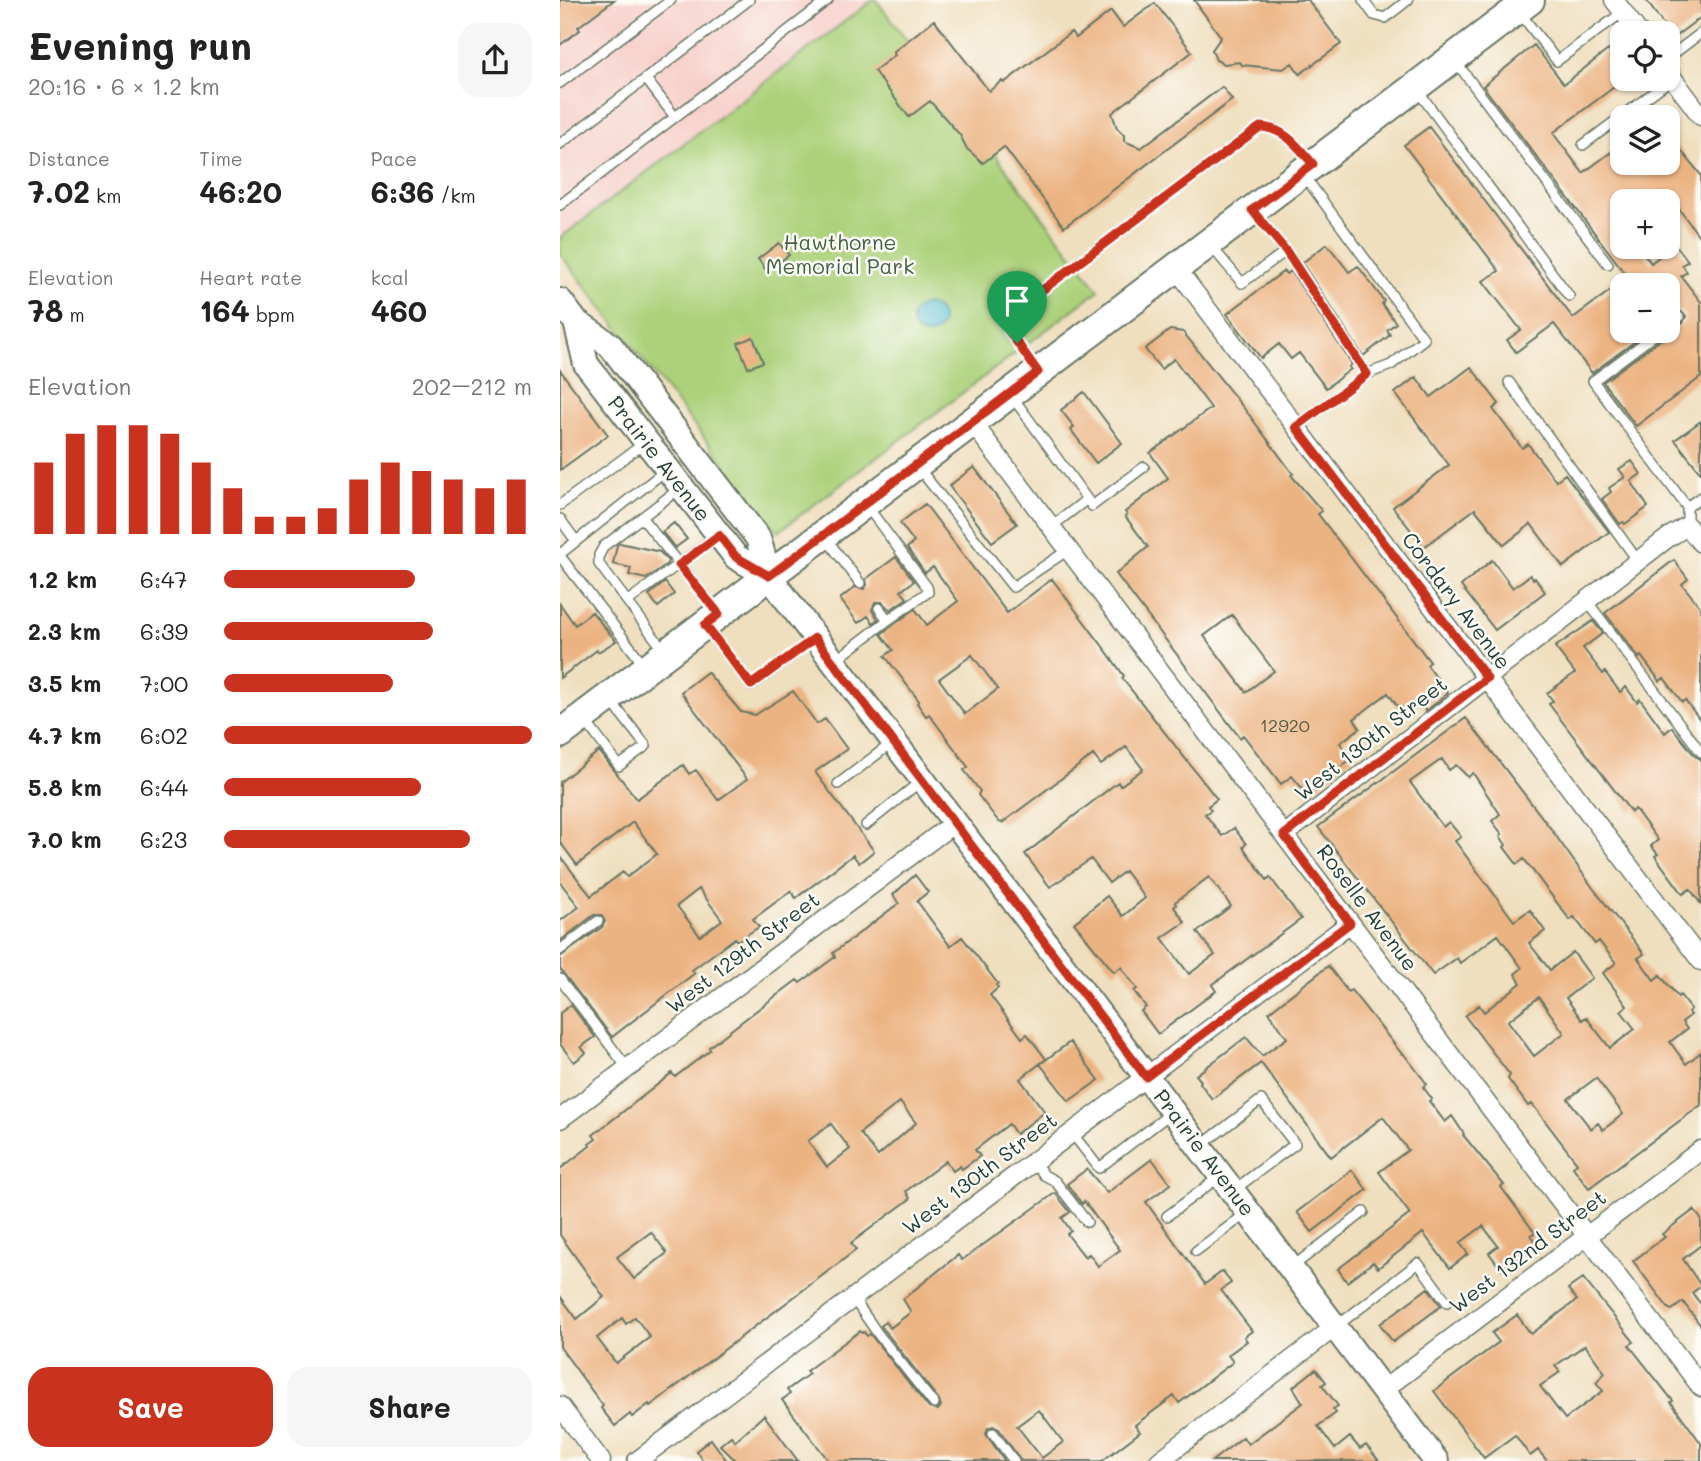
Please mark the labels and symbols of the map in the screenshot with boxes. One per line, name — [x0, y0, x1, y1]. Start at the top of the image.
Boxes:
park label: Hawthorne Memorial Park — [766, 228, 914, 279]
pin — [987, 271, 1047, 343]
street label: Prairie Avenue — [603, 390, 718, 526]
street label: Cordary Avenue — [1397, 526, 1518, 674]
street label: West 130th Street — [1288, 670, 1452, 806]
house number: 12920 — [1260, 713, 1310, 737]
street label: Roselle Avenue — [1312, 838, 1425, 976]
street label: West 129th Street — [660, 885, 824, 1018]
street label: Prairie Avenue — [1149, 1083, 1262, 1221]
street label: West 130th Street — [896, 1106, 1062, 1240]
street label: West 132nd Street — [1443, 1183, 1611, 1319]

